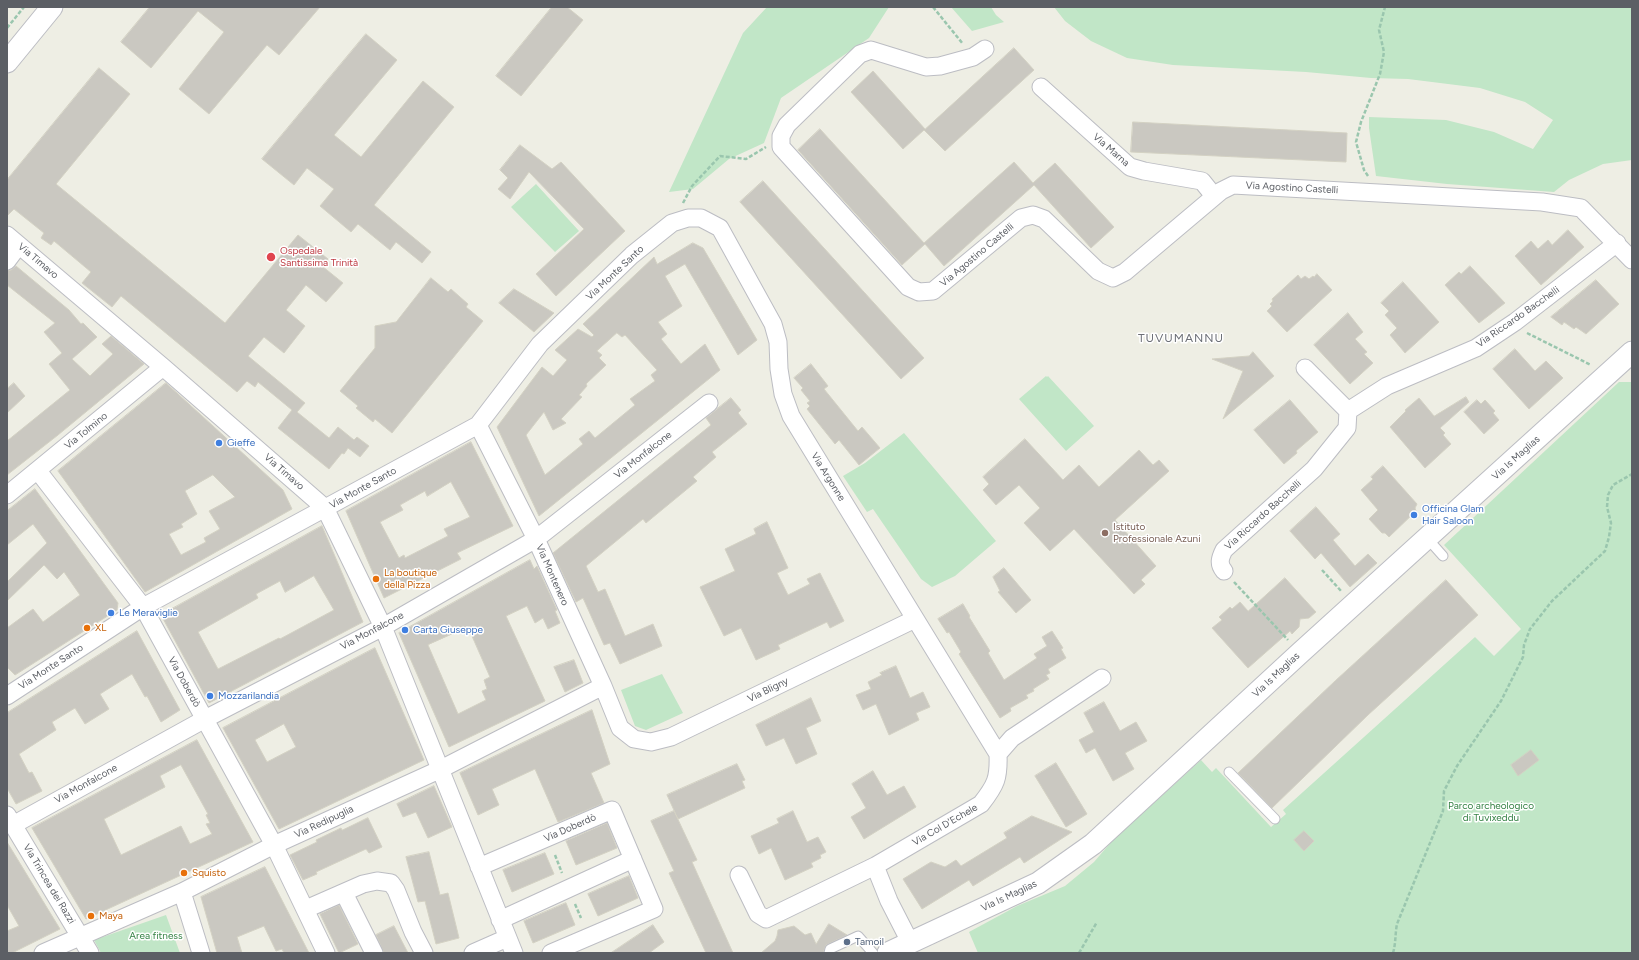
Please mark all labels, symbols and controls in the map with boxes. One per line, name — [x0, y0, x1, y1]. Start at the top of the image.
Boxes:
street label: Via Marna — [1090, 131, 1132, 169]
street label: Via Agostino Castelli — [1245, 180, 1339, 196]
street label: Via Agostino Castelli — [938, 221, 1016, 289]
street label: Via Timavo — [15, 241, 61, 281]
street label: Via Monte Santo — [584, 243, 646, 303]
place label: Ospedale Santissima Trinità — [280, 245, 358, 268]
marker: Ospedale Santissima Trinità — [265, 251, 277, 263]
street label: Via Riccardo Bacchelli — [1474, 284, 1562, 350]
district label: TUVUMANNU — [1138, 331, 1224, 345]
street label: Via Tolmino — [62, 410, 110, 452]
street label: Via Monfalcone — [612, 429, 674, 481]
street label: Via Is Maglias — [1490, 433, 1542, 483]
place label: Gieffe — [227, 437, 255, 449]
marker: Gieffe — [214, 438, 224, 448]
street label: Via Argonne — [808, 450, 848, 504]
street label: Via Timavo — [262, 451, 306, 493]
street label: Via Monte Santo — [327, 465, 399, 511]
street label: Via Riccardo Bacchelli — [1222, 478, 1304, 552]
place label: Officina Glam Hair Saloon — [1422, 503, 1484, 526]
marker: Officina Glam Hair Saloon — [1409, 510, 1419, 520]
place label: Istituto Professionale Azuni — [1113, 521, 1200, 544]
marker: Istituto Professionale Azuni — [1100, 528, 1110, 538]
street label: Via Montenero — [533, 542, 571, 608]
place label: La boutique della Pizza — [384, 567, 437, 590]
marker: La boutique della Pizza — [371, 574, 381, 584]
place label: Le Meraviglie — [119, 607, 178, 619]
marker: Le Meraviglie — [106, 608, 116, 618]
street label: Via Monfalcone — [338, 609, 406, 653]
place label: XL — [95, 622, 106, 634]
marker: XL — [82, 623, 92, 633]
place label: Carta Giuseppe — [413, 624, 483, 636]
marker: Carta Giuseppe — [400, 625, 410, 635]
street label: Via Monte Santo — [16, 642, 86, 692]
street label: Via Is Maglias — [1250, 650, 1302, 700]
street label: Via Doberdò — [165, 655, 203, 709]
street label: Via Bligny — [746, 675, 790, 705]
place label: Mozzarilandia — [218, 690, 279, 702]
marker: Mozzarilandia — [205, 691, 215, 701]
street label: Via Monfalcone — [53, 762, 119, 806]
park label: Parco archeologico di Tuvixeddu — [1448, 800, 1534, 824]
street label: Via Col D'Echele — [910, 801, 980, 849]
street label: Via Redipuglia — [293, 803, 355, 841]
street label: Via Doberdò — [542, 811, 598, 845]
street label: Via Trincea dei Razzi — [20, 842, 78, 926]
place label: Squisto — [192, 867, 226, 879]
marker: Squisto — [179, 868, 189, 878]
street label: Via Is Maglias — [979, 878, 1039, 914]
place label: Maya — [99, 910, 123, 922]
marker: Maya — [86, 911, 96, 921]
park label: Area fitness — [129, 930, 183, 942]
place label: Tamoil — [855, 936, 884, 948]
marker: Tamoil — [842, 937, 852, 947]

